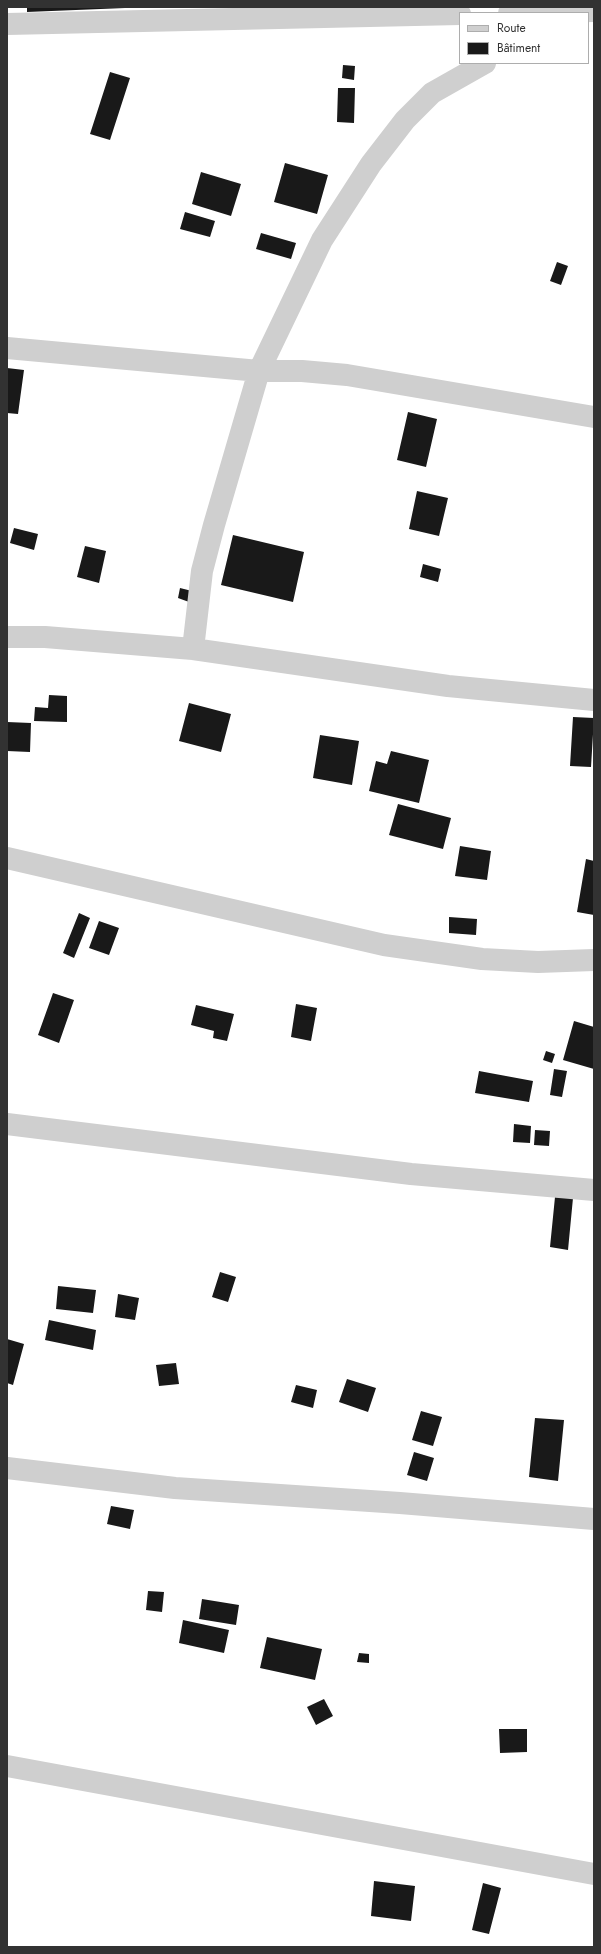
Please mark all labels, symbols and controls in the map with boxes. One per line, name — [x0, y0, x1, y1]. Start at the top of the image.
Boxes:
legend — [459, 12, 589, 64]
text: Route — [497, 19, 526, 37]
text: Bâtiment — [497, 39, 540, 57]

